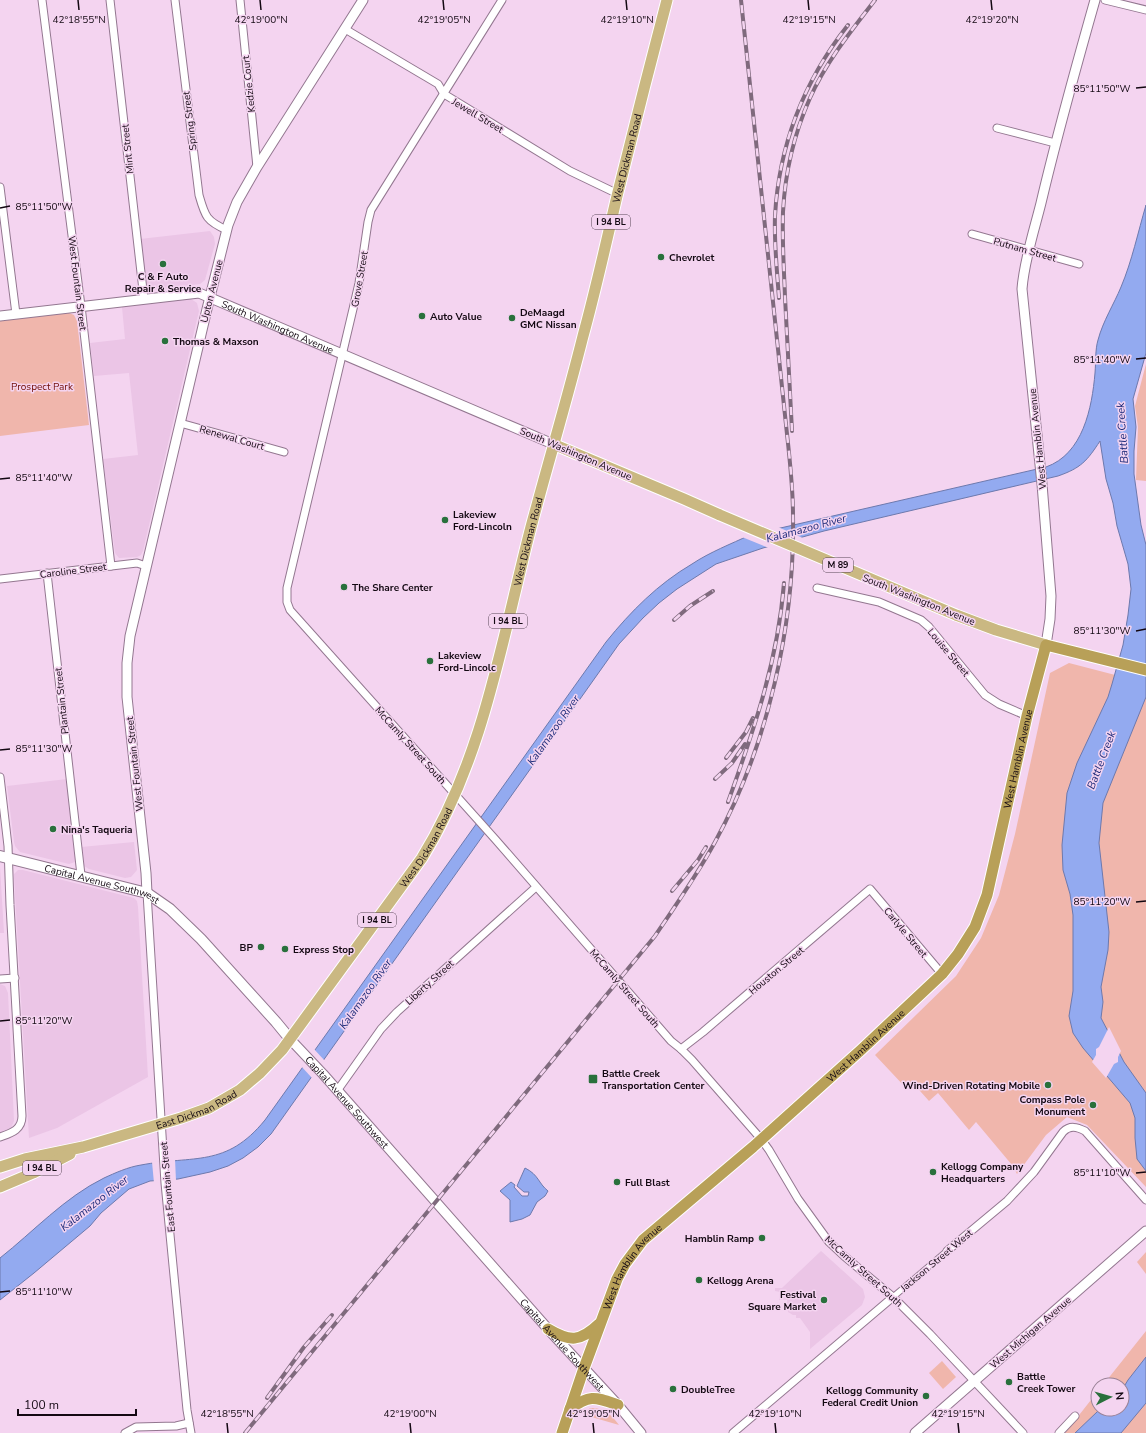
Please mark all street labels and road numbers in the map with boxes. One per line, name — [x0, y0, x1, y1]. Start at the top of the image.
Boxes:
street label: Kedzie Court — [239, 54, 259, 113]
street label: Spring Street — [179, 90, 201, 151]
street label: Jewell Street — [448, 94, 506, 137]
street label: West Dickman Road — [610, 112, 645, 204]
street label: Mint Street — [118, 123, 138, 174]
road number: I 94 BL — [592, 215, 630, 229]
street label: Putnam Street — [992, 234, 1058, 266]
street label: West Fountain Street — [64, 235, 90, 332]
street label: Grove Street — [348, 250, 372, 308]
street label: Upton Avenue — [197, 258, 227, 324]
street label: South Washington Avenue — [219, 297, 336, 358]
street label: West Hamblin Avenue — [1026, 388, 1050, 490]
street label: Renewal Court — [198, 422, 266, 454]
street label: South Washington Avenue — [517, 424, 634, 484]
street label: West Dickman Road — [511, 496, 547, 588]
road number: M 89 — [823, 558, 853, 572]
street label: Caroline Street — [39, 560, 108, 582]
street label: South Washington Avenue — [860, 571, 977, 629]
road number: I 94 BL — [489, 614, 527, 628]
street label: Louise Street — [924, 626, 973, 680]
street label: Plantain Street — [51, 666, 72, 735]
street label: McCamly Street South — [371, 704, 449, 788]
street label: West Hamblin Avenue — [1000, 708, 1037, 810]
street label: West Fountain Street — [123, 715, 147, 812]
street label: West Dickman Road — [397, 805, 456, 891]
street label: Capital Avenue Southwest — [43, 861, 162, 908]
street label: Carlyle Street — [880, 905, 931, 961]
road number: I 94 BL — [358, 913, 396, 927]
street label: Houston Street — [746, 943, 808, 998]
street label: McCamly Street South — [586, 946, 663, 1031]
street label: Liberty Street — [402, 957, 457, 1008]
street label: West Hamblin Avenue — [824, 1007, 908, 1086]
street label: Capital Avenue Southwest — [302, 1053, 392, 1152]
street label: East Dickman Road — [154, 1087, 240, 1133]
street label: East Fountain Street — [157, 1141, 179, 1233]
road number: I 94 BL — [23, 1161, 61, 1175]
street label: West Hamblin Avenue — [600, 1221, 665, 1312]
street label: Jackson Street West — [897, 1226, 976, 1296]
street label: McCamly Street South — [821, 1233, 905, 1311]
street label: West Michigan Avenue — [987, 1294, 1074, 1372]
street label: Capital Avenue Southwest — [516, 1296, 607, 1394]

